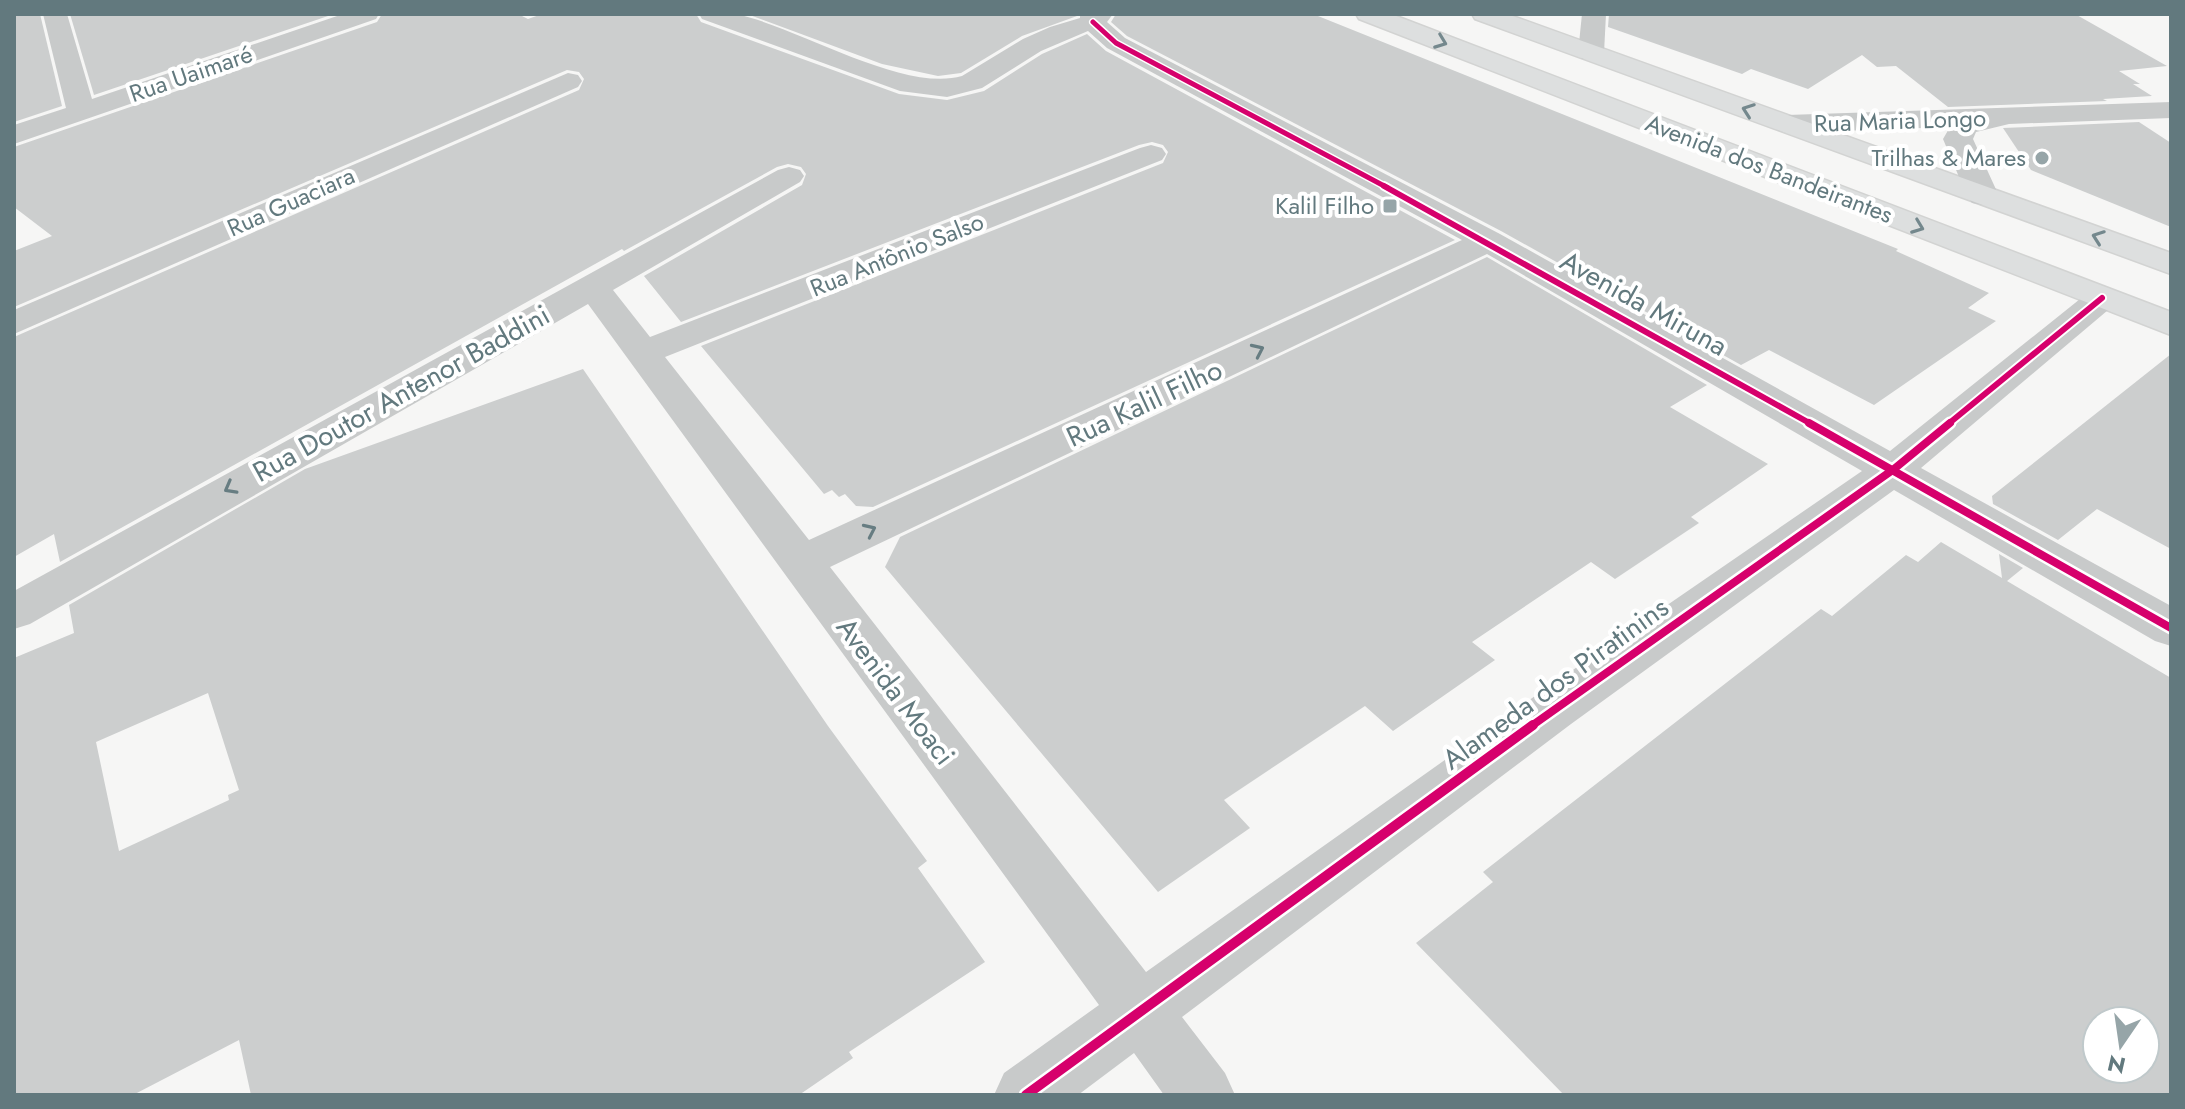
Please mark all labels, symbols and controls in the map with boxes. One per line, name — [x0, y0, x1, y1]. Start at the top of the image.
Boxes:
one-way arrow — [1433, 32, 1447, 49]
street label: Rua Uaimaré — [125, 36, 257, 111]
street label: Rua Maria Longo — [1813, 100, 1987, 141]
one-way arrow — [1742, 103, 1756, 120]
street label: Avenida dos Bandeirantes — [1641, 105, 1898, 232]
place label: Trilhas & Mares — [1871, 140, 2026, 175]
marker: Trilhas & Mares — [2033, 149, 2051, 167]
street label: Rua Guaciara — [221, 158, 360, 245]
place label: Kalil Filho — [1275, 188, 1374, 223]
marker: Kalil Filho — [1381, 197, 1399, 215]
street label: Rua Antônio Salso — [805, 204, 989, 305]
one-way arrow — [1910, 217, 1924, 234]
one-way arrow — [2092, 230, 2106, 247]
street label: Avenida Miruna — [1553, 241, 1735, 366]
street label: Rua Doutor Antenor Baddini — [245, 295, 557, 492]
one-way arrow — [1250, 344, 1264, 360]
street label: Rua Kalil Filho — [1060, 349, 1229, 457]
one-way arrow — [225, 478, 239, 494]
one-way arrow — [862, 524, 876, 540]
street label: Alameda dos Piratinins — [1434, 587, 1677, 780]
street label: Avenida Moaci — [826, 609, 965, 774]
north arrow — [2081, 1005, 2161, 1085]
text: N — [2104, 1047, 2129, 1082]

